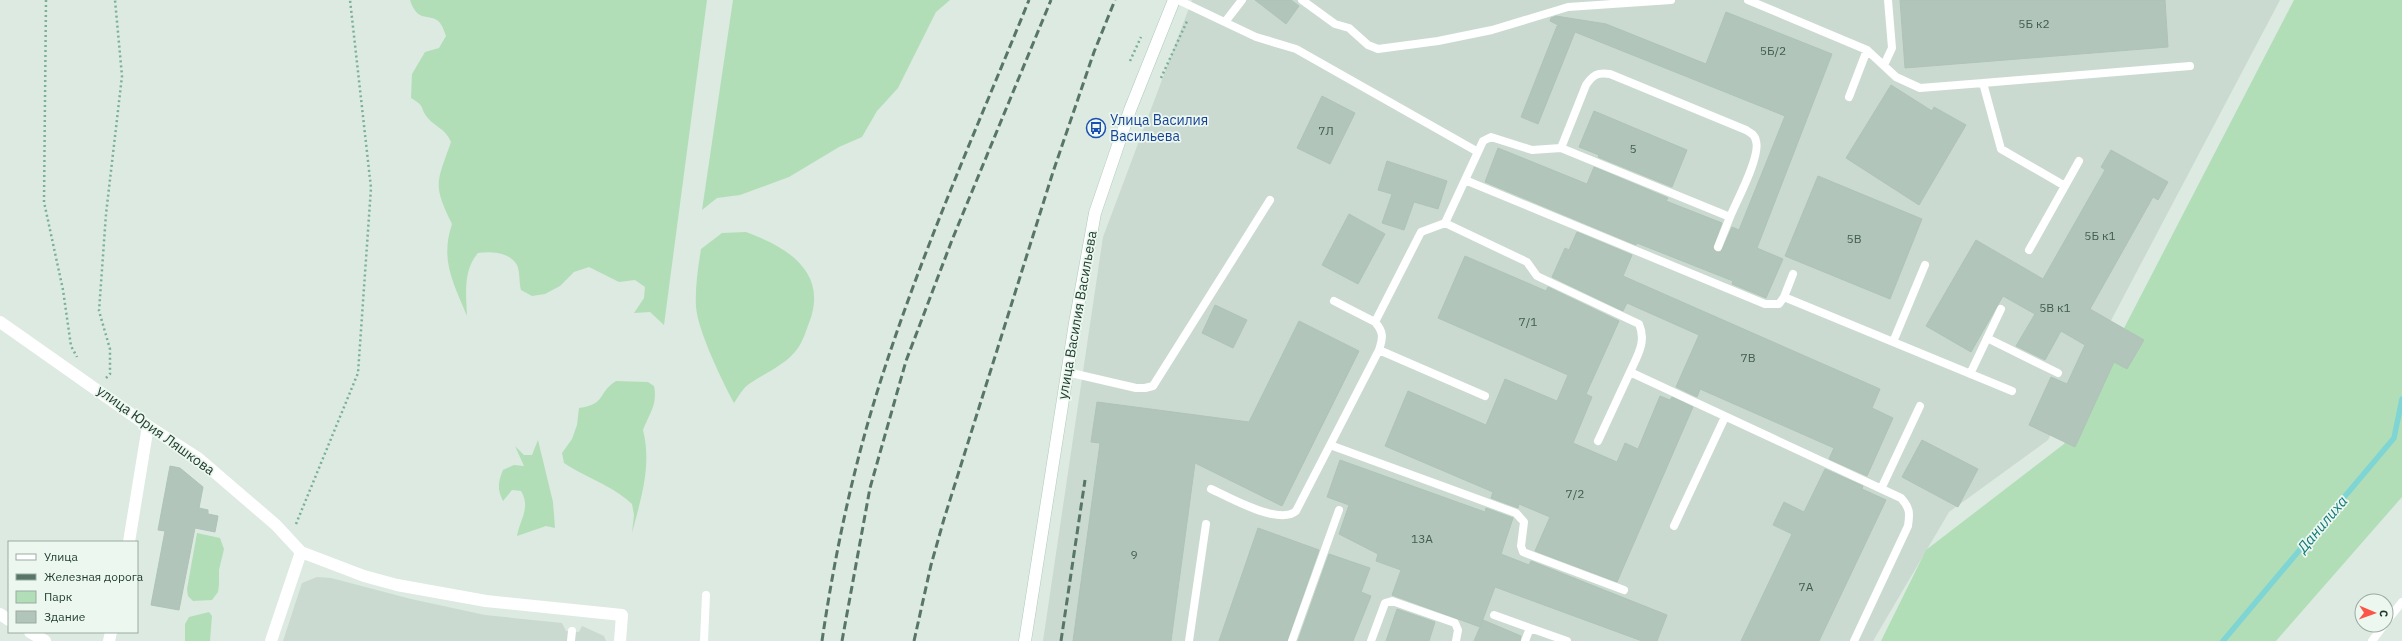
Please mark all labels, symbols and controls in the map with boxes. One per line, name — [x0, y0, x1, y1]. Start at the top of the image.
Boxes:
house number: 5Б к2 — [2018, 16, 2050, 31]
house number: 5Б/2 — [1760, 43, 1786, 58]
place label: Улица Василия Васильева — [1110, 111, 1208, 145]
bus stop icon: Улица Василия Васильева — [1085, 117, 1107, 139]
house number: 7Л — [1318, 123, 1334, 138]
house number: 5 — [1629, 141, 1637, 156]
house number: 5Б к1 — [2084, 228, 2116, 243]
street label: улица Василия Васильева — [1053, 229, 1101, 401]
house number: 5В — [1846, 231, 1862, 246]
house number: 5В к1 — [2039, 300, 2071, 315]
house number: 7/1 — [1519, 314, 1538, 329]
house number: 7В — [1740, 350, 1756, 365]
street label: улица Юрия Ляшкова — [93, 381, 219, 479]
house number: 7/2 — [1566, 486, 1585, 501]
water label: Данилиха — [2291, 491, 2352, 558]
house number: 13А — [1411, 531, 1433, 546]
legend — [8, 541, 138, 633]
house number: 9 — [1130, 547, 1138, 562]
text: Улица — [44, 549, 78, 564]
text: Железная дорога — [44, 569, 144, 584]
house number: 7А — [1799, 579, 1814, 594]
text: Парк — [44, 589, 73, 604]
north arrow — [2354, 593, 2394, 633]
text: Здание — [44, 609, 86, 624]
text: С — [2377, 610, 2391, 617]

